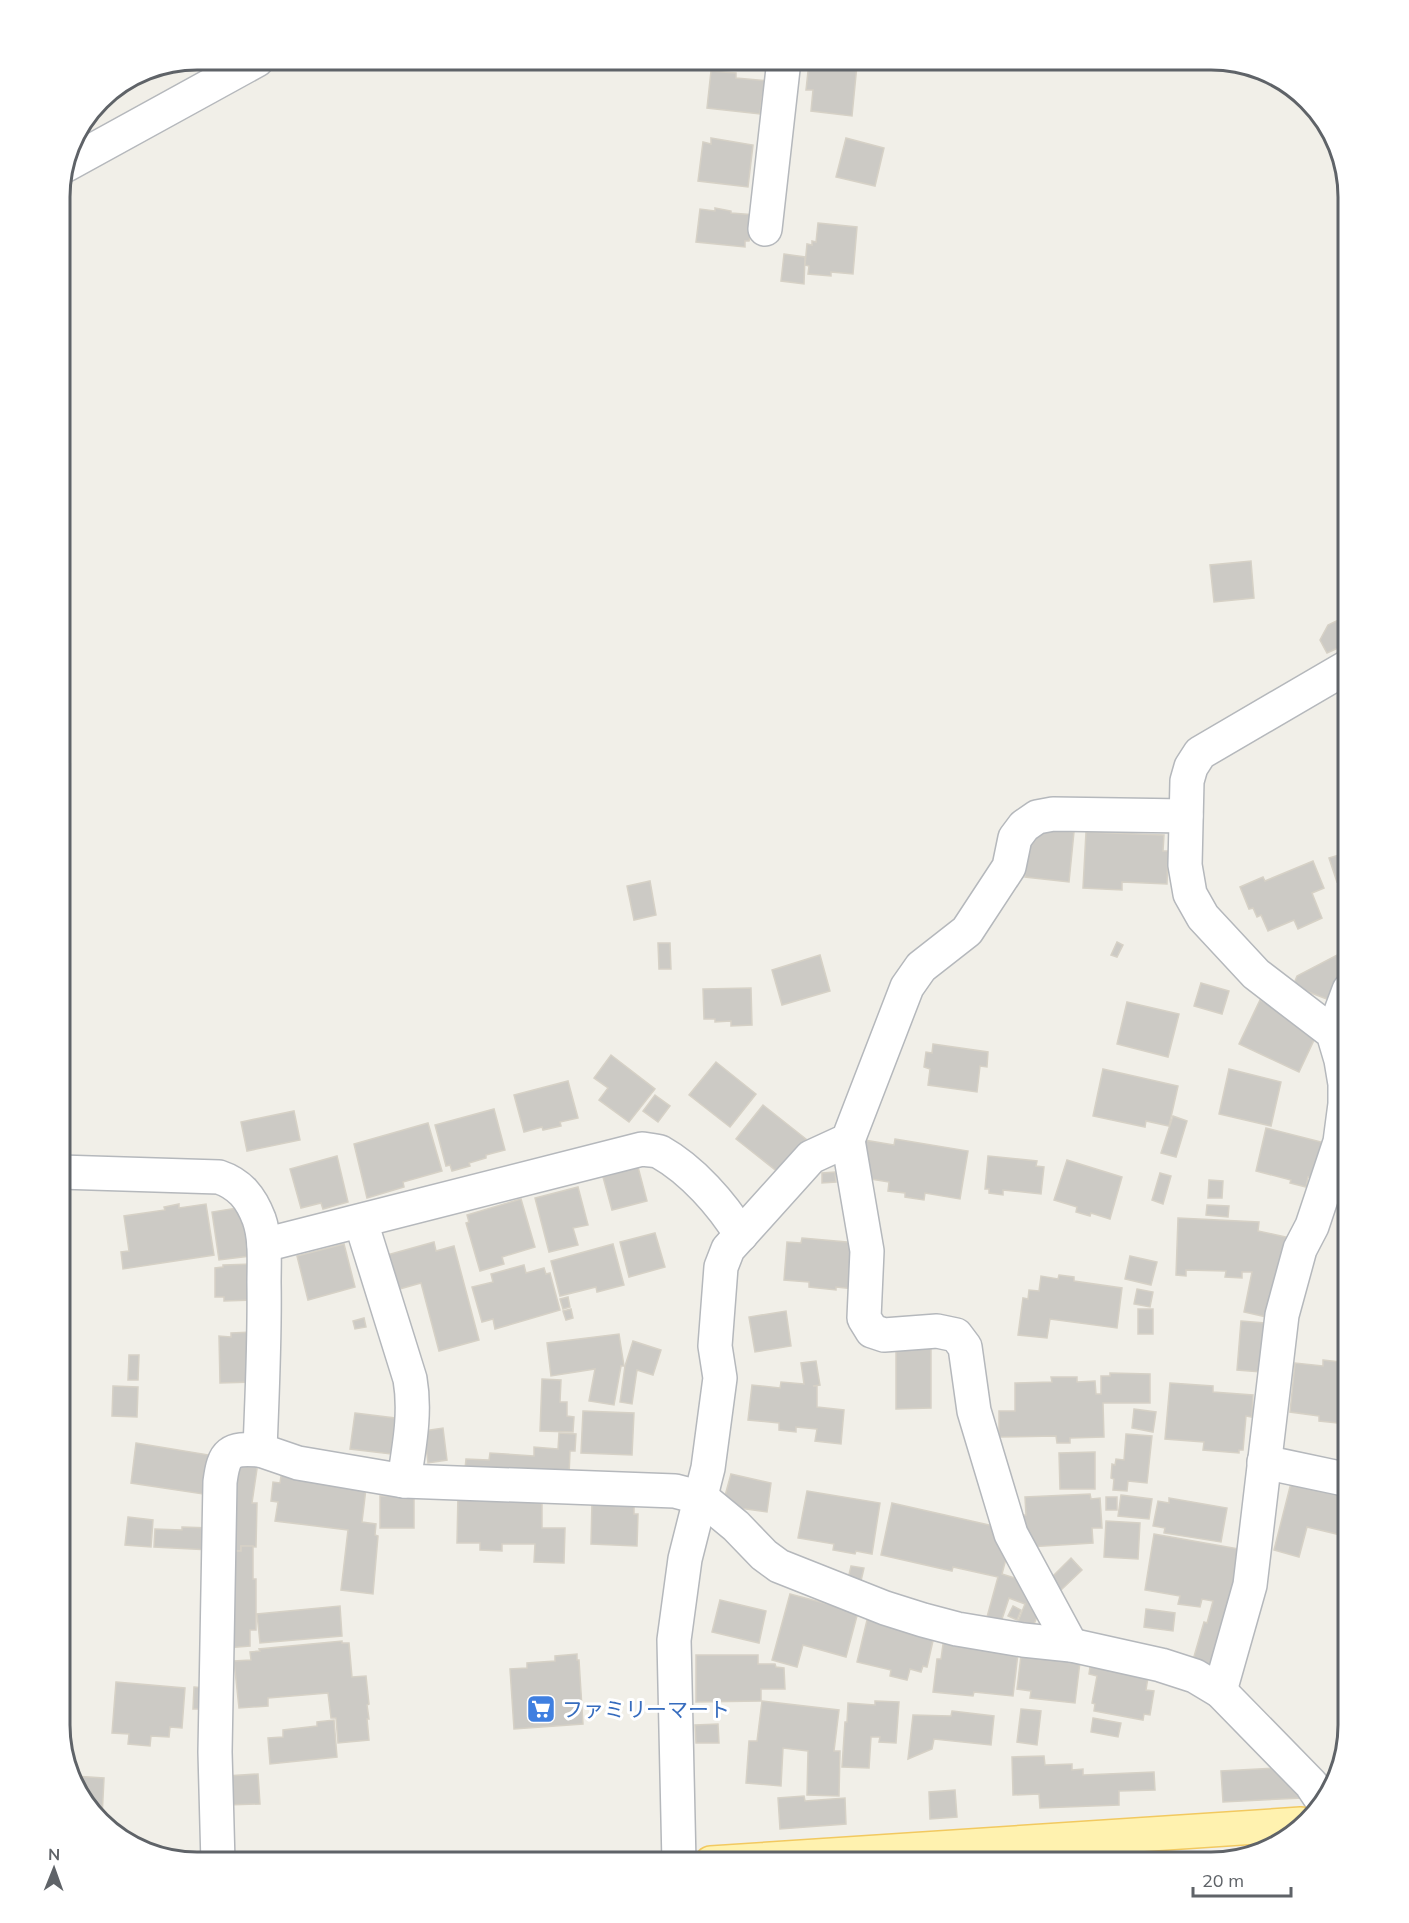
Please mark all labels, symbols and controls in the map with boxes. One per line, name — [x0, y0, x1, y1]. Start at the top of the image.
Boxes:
supermarket icon: ファミリーマート — [525, 1693, 557, 1725]
place label: ファミリーマート — [562, 1696, 730, 1722]
north arrow — [24, 1839, 84, 1899]
text: N — [48, 1844, 60, 1864]
scale bar — [1193, 1860, 1290, 1898]
text: 20 m — [1202, 1869, 1244, 1892]

